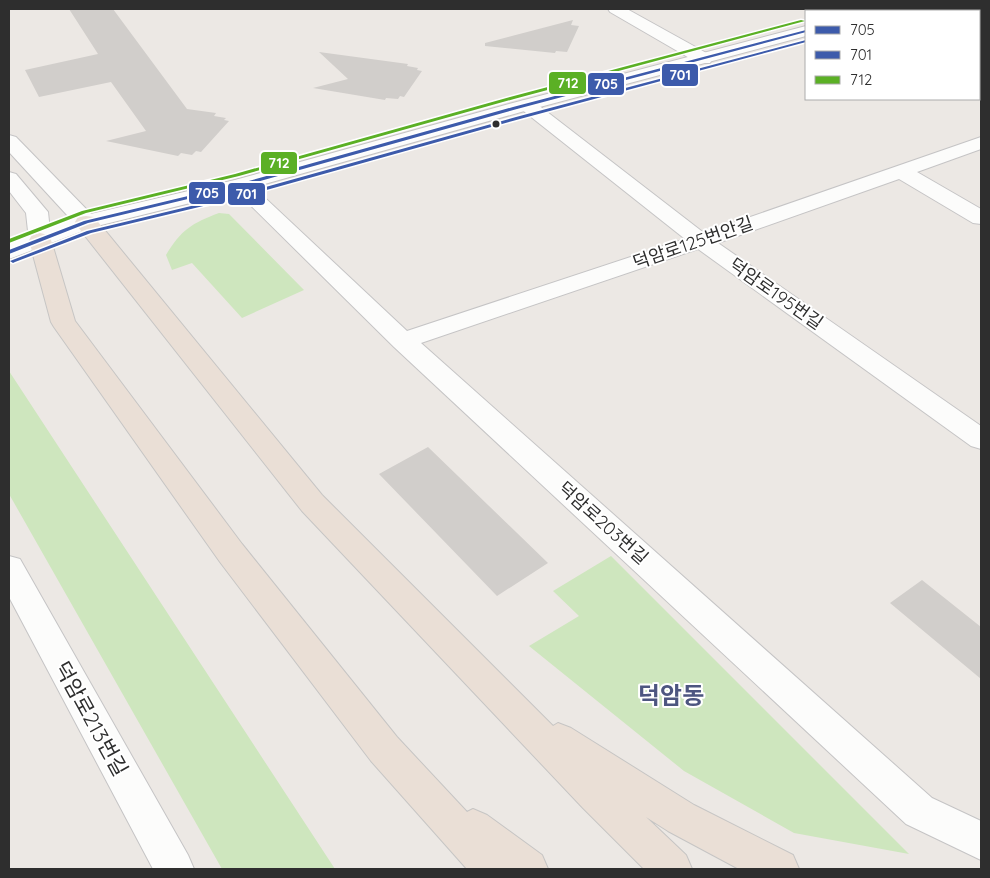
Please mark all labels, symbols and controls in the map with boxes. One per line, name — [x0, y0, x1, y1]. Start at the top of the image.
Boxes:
legend — [805, 10, 980, 100]
text: 705 — [850, 20, 875, 39]
text: 701 — [850, 45, 872, 64]
line badge: 701 — [661, 63, 699, 87]
text: 701 — [669, 66, 691, 84]
text: 712 — [850, 70, 872, 89]
line badge: 712 — [548, 71, 587, 95]
line badge: 705 — [587, 72, 625, 96]
text: 712 — [557, 74, 579, 92]
text: 705 — [594, 75, 618, 93]
unlabelled marker — [491, 119, 501, 129]
line badge: 712 — [260, 151, 298, 175]
text: 712 — [268, 154, 290, 172]
line badge: 705 — [188, 181, 226, 205]
line badge: 701 — [227, 182, 266, 206]
text: 705 — [195, 184, 219, 202]
text: 701 — [235, 185, 257, 203]
street label: 덕암로125번안길 — [630, 211, 756, 274]
street label: 덕암로195번길 — [725, 253, 828, 334]
street label: 덕암로203번길 — [554, 476, 653, 569]
street label: 덕암로213번길 — [50, 657, 134, 780]
district label: 덕암동 — [638, 680, 704, 710]

